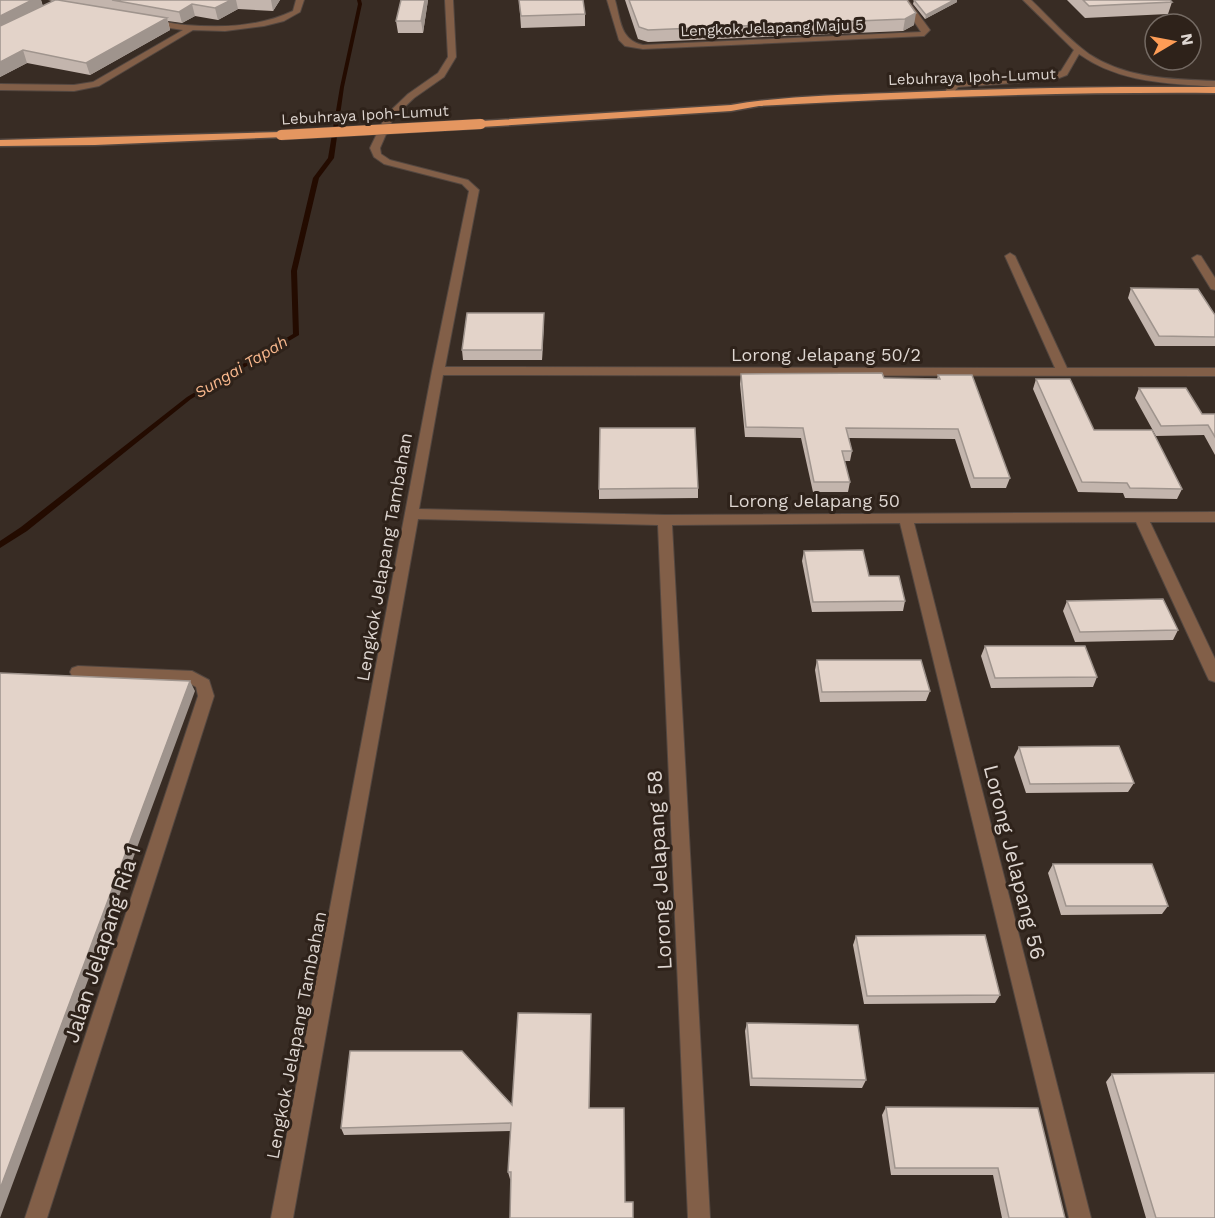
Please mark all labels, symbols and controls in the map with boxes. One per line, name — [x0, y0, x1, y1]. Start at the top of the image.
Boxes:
north arrow — [1143, 12, 1203, 72]
street label: Lengkok Jelapang Maju 5 — [680, 16, 864, 40]
text: N — [1177, 32, 1198, 47]
street label: Lebuhraya Ipoh-Lumut — [888, 65, 1057, 89]
street label: Lebuhraya Ipoh-Lumut — [281, 102, 450, 128]
water label: Sungai Tapah — [191, 332, 291, 402]
street label: Lorong Jelapang 50/2 — [731, 344, 921, 365]
street label: Lengkok Jelapang Tambahan — [352, 431, 416, 683]
street label: Lorong Jelapang 50 — [728, 490, 900, 511]
street label: Lorong Jelapang 56 — [979, 762, 1051, 962]
street label: Lorong Jelapang 58 — [641, 769, 677, 971]
street label: Jalan Jelapang Ria 1 — [58, 842, 146, 1046]
street label: Lengkok Jelapang Tambahan — [262, 909, 330, 1161]

